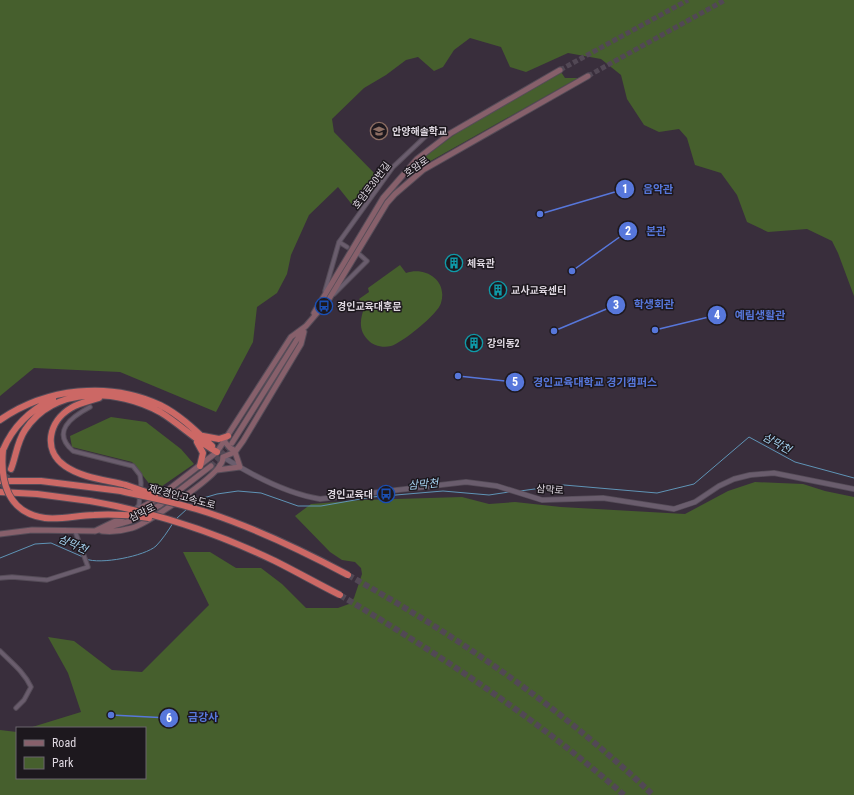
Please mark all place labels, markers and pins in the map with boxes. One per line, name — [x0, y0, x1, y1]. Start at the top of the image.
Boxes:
school or university icon: 안양해솔학교 — [369, 121, 389, 141]
place label: 안양해솔학교 — [392, 125, 447, 137]
callout: 음악관 — [615, 177, 682, 200]
callout: 본관 — [618, 220, 674, 243]
building icon: 체육관 — [444, 253, 464, 273]
place label: 체육관 — [467, 258, 495, 269]
building icon: 교사교육센터 — [488, 280, 508, 300]
place label: 교사교육센터 — [511, 285, 566, 296]
callout: 학생회관 — [606, 293, 682, 316]
bus stop icon: 경인교육대후문 — [314, 296, 334, 316]
place label: 경인교육대후문 — [337, 301, 401, 312]
callout: 예림생활관 — [707, 304, 794, 327]
building icon: 강의동2 — [464, 333, 484, 353]
place label: 강의동2 — [487, 338, 520, 349]
callout: 경인교육대학교 경기캠퍼스 — [505, 370, 665, 393]
bus stop icon: 경인교육대 — [376, 484, 396, 504]
place label: 경인교육대 — [327, 489, 373, 500]
callout: 금강사 — [159, 706, 226, 729]

